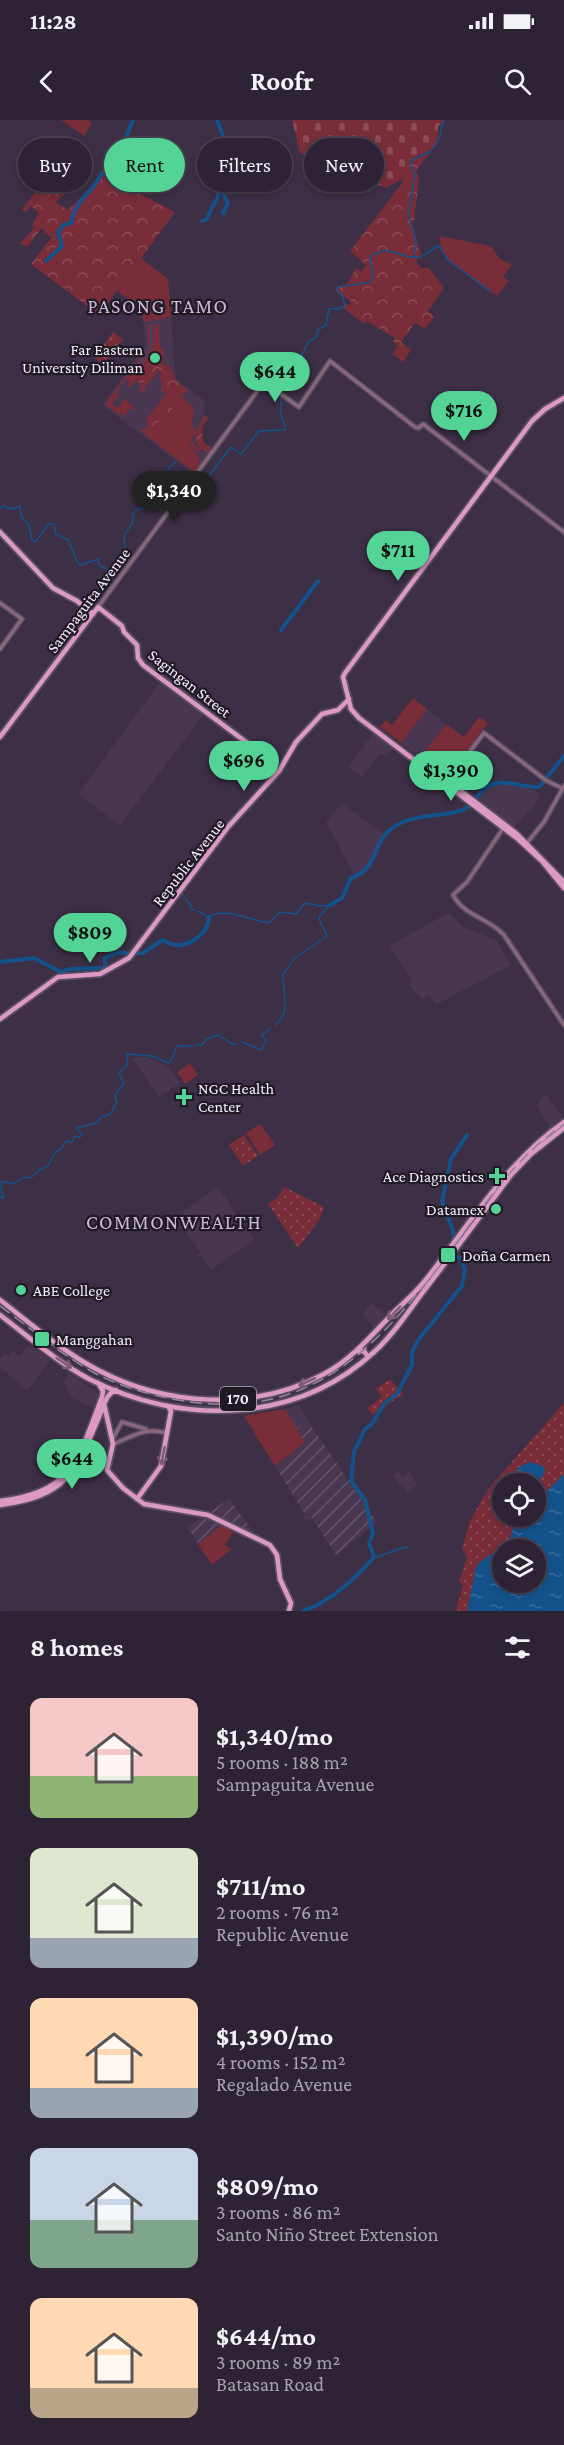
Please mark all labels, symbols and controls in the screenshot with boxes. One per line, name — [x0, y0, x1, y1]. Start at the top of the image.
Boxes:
text: 11:28 — [30, 9, 77, 34]
icon: back — [30, 65, 63, 98]
icon: search — [501, 65, 534, 98]
text: Roofr — [250, 66, 314, 96]
chip: Buy — [18, 138, 92, 192]
chip: Rent — [104, 138, 185, 192]
chip: Filters — [197, 138, 292, 192]
chip: New — [304, 138, 384, 192]
district label: PASONG TAMO — [87, 295, 229, 317]
place label: Far Eastern University Diliman — [22, 341, 143, 377]
marker: Far Eastern University Diliman — [148, 351, 162, 365]
pin: $644 — [239, 352, 311, 403]
text: $644 — [254, 360, 296, 382]
pin: $716 — [428, 391, 500, 442]
text: $716 — [445, 399, 483, 421]
pin: $1,340 — [125, 471, 223, 522]
text: $1,340 — [146, 479, 202, 501]
pin: $711 — [362, 531, 434, 582]
text: $711 — [381, 539, 415, 561]
street label: Sampaguita Avenue — [43, 545, 134, 657]
street label: Sagingan Street — [145, 646, 235, 722]
pin: $696 — [208, 741, 280, 792]
text: $696 — [223, 749, 265, 771]
pin: $1,390 — [402, 751, 500, 802]
text: $1,390 — [423, 759, 479, 781]
street label: Republic Avenue — [149, 815, 228, 910]
pin: $809 — [54, 913, 126, 964]
text: $809 — [68, 921, 112, 943]
place label: NGC Health Center — [198, 1080, 275, 1115]
marker: NGC Health Center — [175, 1088, 193, 1106]
marker: Ace Diagnostics — [488, 1167, 506, 1185]
place label: Ace Diagnostics — [383, 1168, 484, 1186]
place label: Datamex — [426, 1201, 484, 1218]
marker: Datamex — [489, 1202, 503, 1216]
district label: COMMONWEALTH — [86, 1211, 262, 1233]
marker: Doña Carmen — [439, 1246, 457, 1264]
place label: Doña Carmen — [462, 1247, 551, 1264]
place label: ABE College — [33, 1282, 110, 1300]
marker: ABE College — [14, 1283, 28, 1297]
one-way arrow — [387, 1305, 402, 1320]
marker: Manggahan — [33, 1330, 51, 1348]
place label: Manggahan — [56, 1331, 133, 1349]
one-way arrow — [55, 1357, 71, 1369]
one-way arrow — [298, 1377, 316, 1388]
road number: 170 — [220, 1387, 256, 1411]
pin: $644 — [36, 1439, 108, 1490]
one-way arrow — [157, 1445, 168, 1465]
text: $644 — [51, 1447, 93, 1469]
map controls — [492, 1473, 546, 1593]
button: locate — [492, 1473, 546, 1527]
button: layers — [492, 1539, 546, 1593]
icon: filters — [501, 1631, 534, 1664]
text: 8 homes — [30, 1633, 123, 1662]
icon: home — [78, 1722, 150, 1794]
text: $1,340/mo — [216, 1722, 333, 1751]
text: 5 rooms · 188 m² — [216, 1751, 348, 1773]
text: Sampaguita Avenue — [216, 1773, 374, 1795]
icon: home — [78, 1872, 150, 1944]
text: $711/mo — [216, 1872, 306, 1901]
text: 2 rooms · 76 m² — [216, 1901, 339, 1923]
text: Republic Avenue — [216, 1923, 348, 1945]
icon: home — [78, 2022, 150, 2094]
text: $1,390/mo — [216, 2022, 333, 2051]
text: 4 rooms · 152 m² — [216, 2051, 345, 2073]
text: Regalado Avenue — [216, 2073, 352, 2095]
icon: home — [78, 2172, 150, 2244]
text: $809/mo — [216, 2172, 318, 2201]
text: 3 rooms · 86 m² — [216, 2201, 341, 2223]
text: Santo Niño Street Extension — [216, 2223, 438, 2245]
icon: home — [78, 2322, 150, 2394]
text: $644/mo — [216, 2322, 316, 2351]
text: 3 rooms · 89 m² — [216, 2351, 340, 2373]
text: Batasan Road — [216, 2373, 324, 2395]

